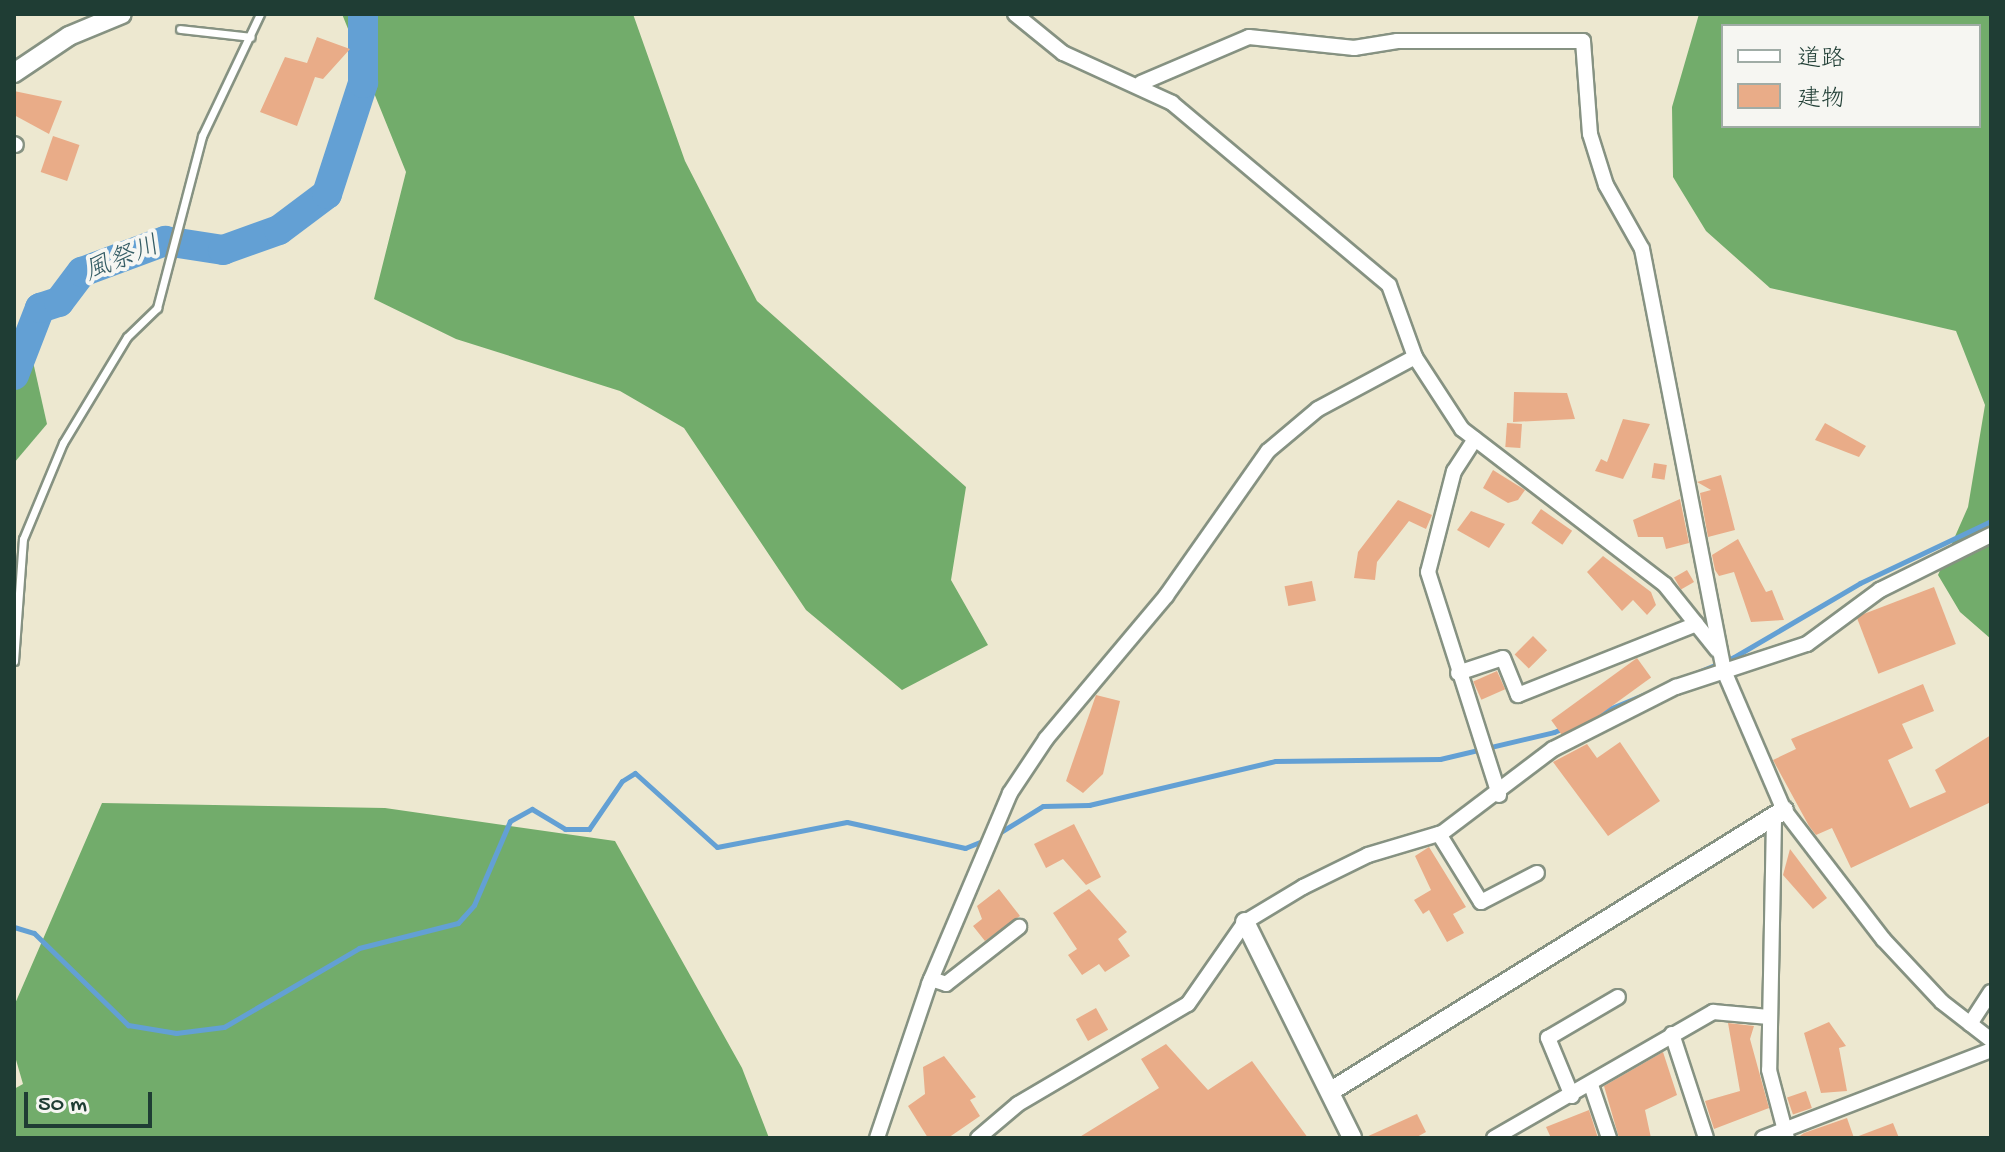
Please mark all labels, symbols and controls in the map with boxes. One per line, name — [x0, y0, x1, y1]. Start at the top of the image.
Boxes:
legend — [1721, 24, 1981, 128]
text: 道路 — [1797, 46, 1845, 75]
text: 建物 — [1797, 86, 1845, 115]
water label: 風祭川 — [81, 232, 165, 290]
scale bar — [28, 1076, 156, 1126]
text: 50 m — [38, 1091, 87, 1120]

